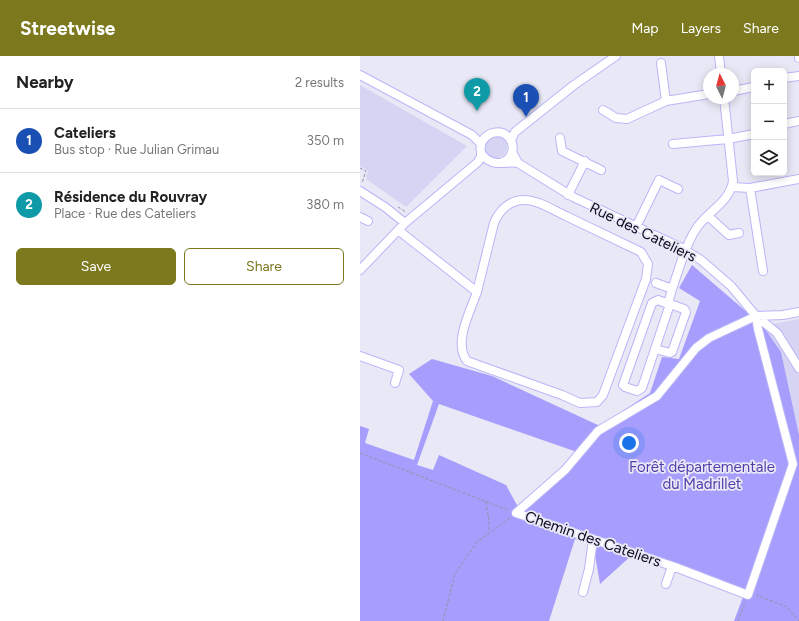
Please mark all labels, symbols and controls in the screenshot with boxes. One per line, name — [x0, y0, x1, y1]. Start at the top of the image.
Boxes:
text: Streetwise — [20, 17, 115, 40]
text: Map — [631, 20, 659, 37]
text: Layers — [681, 20, 721, 37]
text: Share — [743, 20, 779, 37]
north arrow — [703, 68, 739, 104]
map controls — [751, 68, 787, 176]
button: + — [751, 68, 787, 104]
text: Nearby — [16, 72, 74, 92]
text: 2 results — [295, 75, 344, 90]
pin: 2 — [464, 78, 490, 111]
pin: 1 — [513, 84, 539, 117]
button: − — [751, 104, 787, 140]
text: Cateliers — [54, 124, 116, 142]
text: 1 — [26, 133, 32, 148]
text: 350 m — [307, 133, 344, 148]
button: layers — [751, 140, 787, 176]
text: Bus stop · Rue Julian Grimau — [54, 142, 219, 157]
text: Résidence du Rouvray — [54, 188, 207, 206]
text: 2 — [25, 197, 33, 212]
text: 380 m — [306, 197, 344, 212]
street label: Rue des Cateliers — [587, 198, 699, 266]
text: Place · Rue des Cateliers — [54, 206, 196, 221]
button: Save — [16, 248, 176, 285]
button: Share — [184, 248, 344, 285]
your location — [619, 433, 639, 453]
park label: Forêt départementale du Madrillet — [629, 458, 775, 493]
street label: Chemin des Cateliers — [523, 507, 663, 571]

